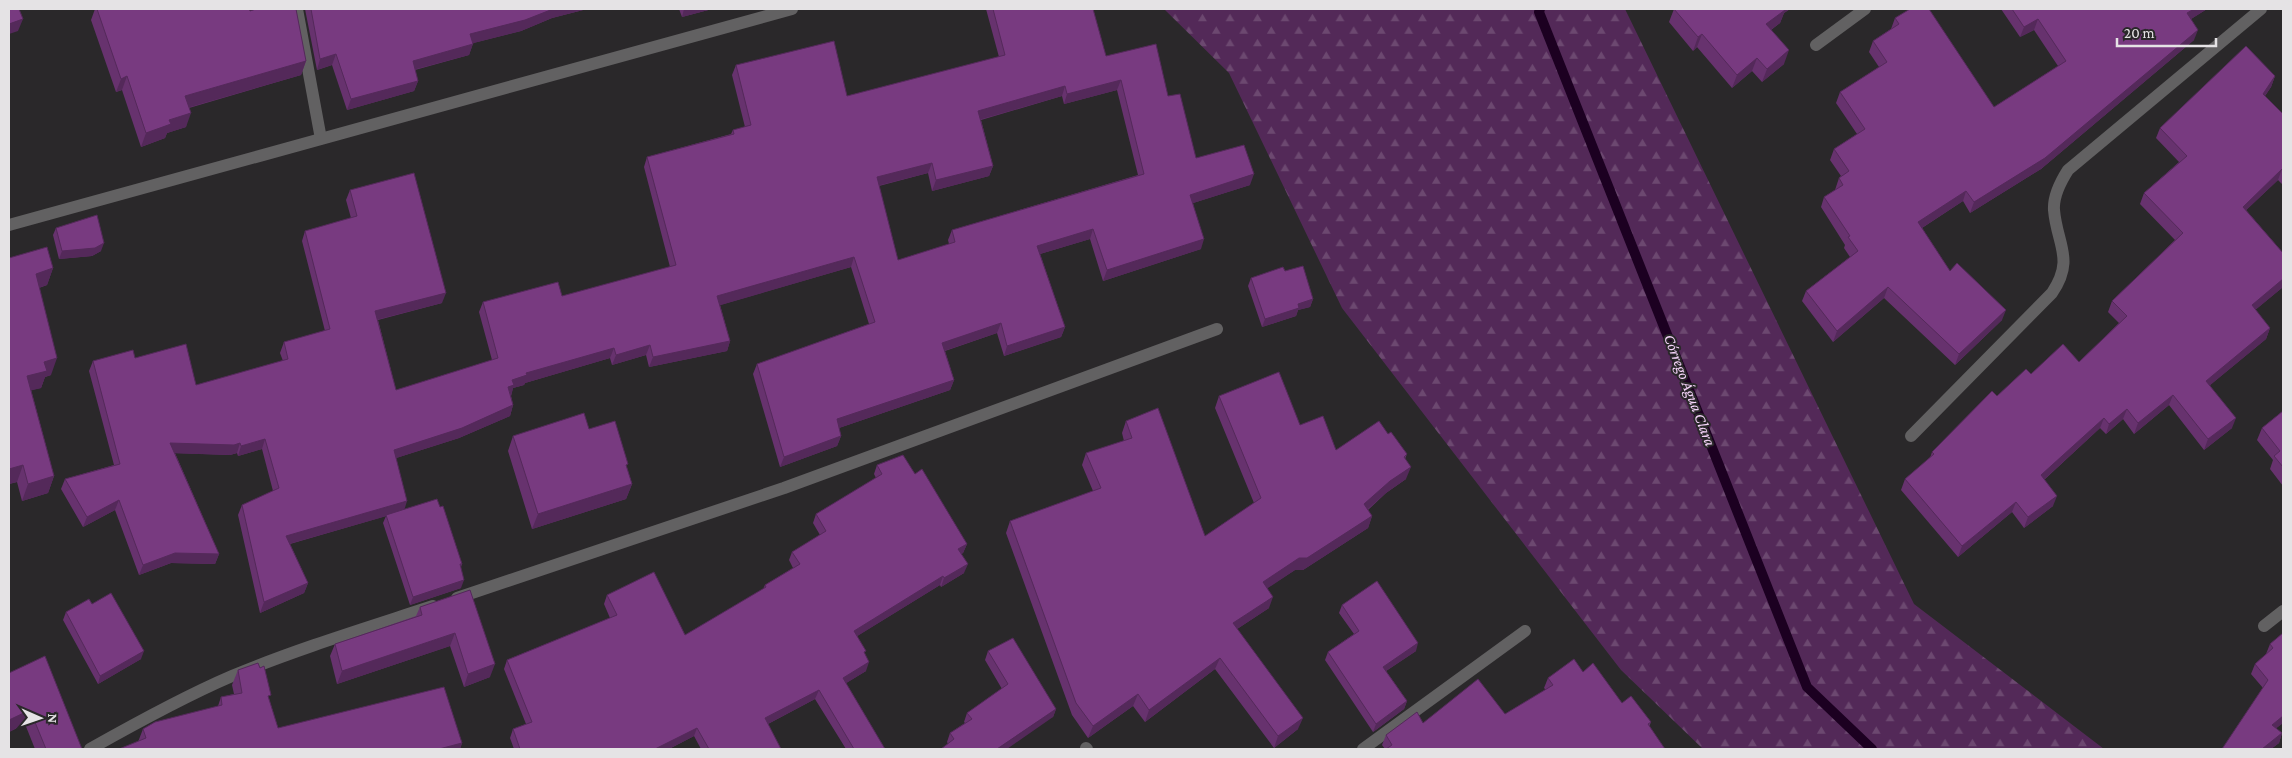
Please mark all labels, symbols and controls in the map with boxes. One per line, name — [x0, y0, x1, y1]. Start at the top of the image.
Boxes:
scale bar — [2117, 15, 2216, 47]
text: 20 m — [2124, 25, 2155, 41]
water label: Córrego Água Clara — [1660, 332, 1719, 449]
north arrow — [15, 693, 65, 743]
text: N — [45, 713, 61, 724]

